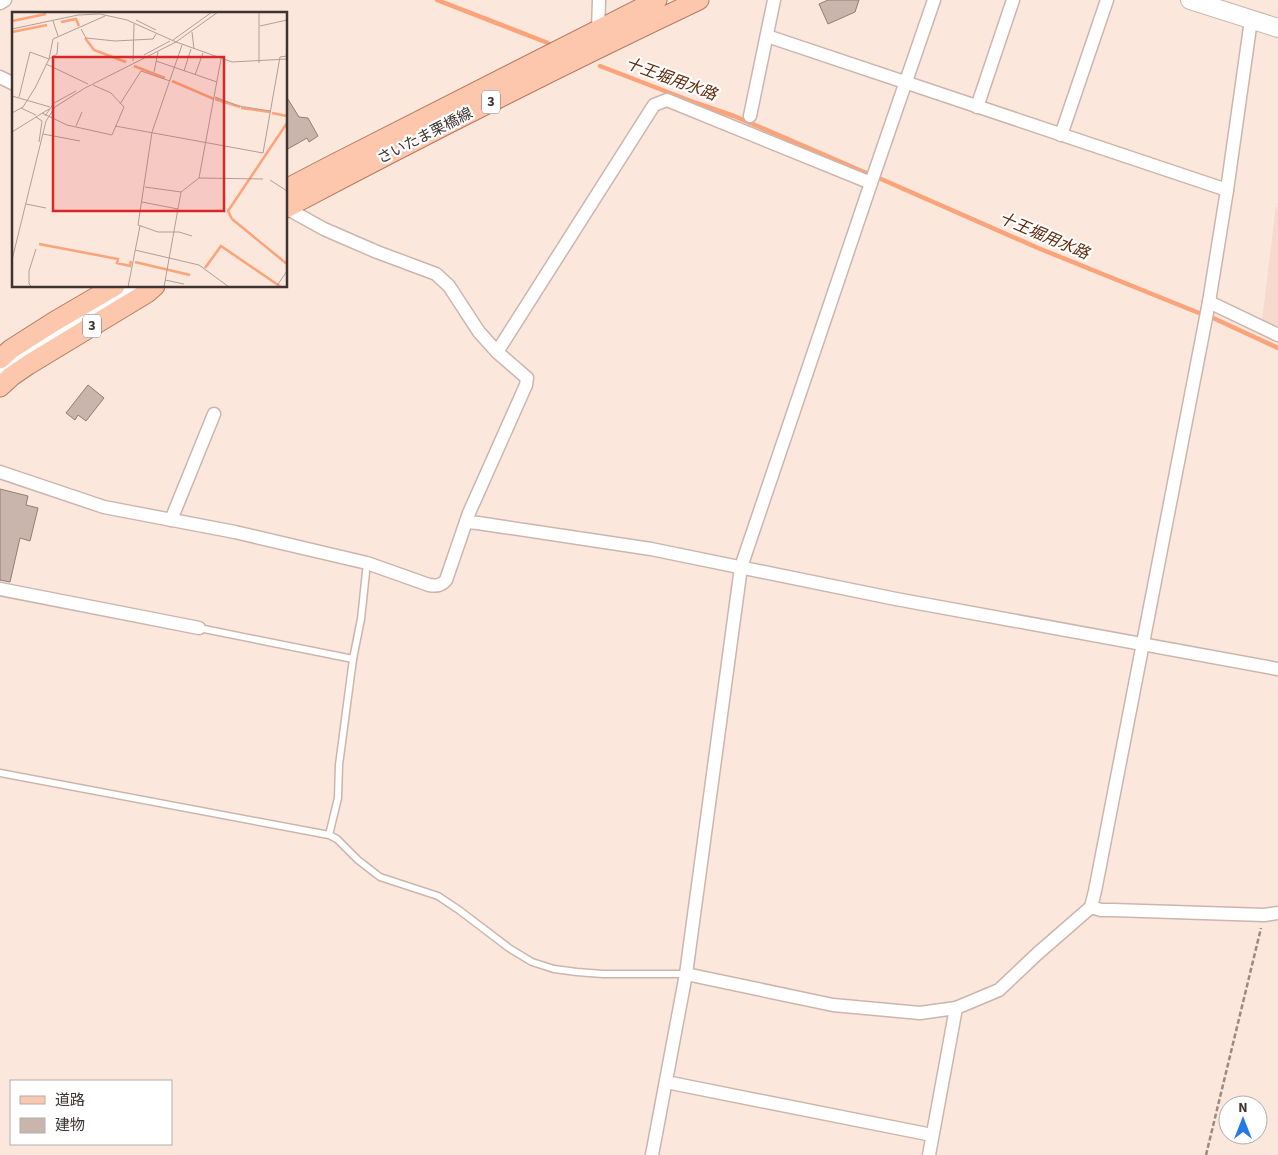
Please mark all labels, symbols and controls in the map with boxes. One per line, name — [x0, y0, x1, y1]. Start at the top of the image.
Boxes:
inset map — [12, 12, 288, 288]
water label: 十王堀用水路 — [622, 52, 722, 106]
road number: 3 — [482, 90, 500, 114]
street label: さいたま栗橋線 — [374, 103, 476, 169]
water label: 十王堀用水路 — [996, 207, 1094, 266]
road number: 3 — [83, 314, 101, 338]
legend — [10, 1080, 172, 1145]
text: 道路 — [55, 1090, 85, 1111]
north arrow — [1218, 1095, 1268, 1145]
text: N — [1238, 1098, 1248, 1118]
text: 建物 — [55, 1115, 85, 1136]

